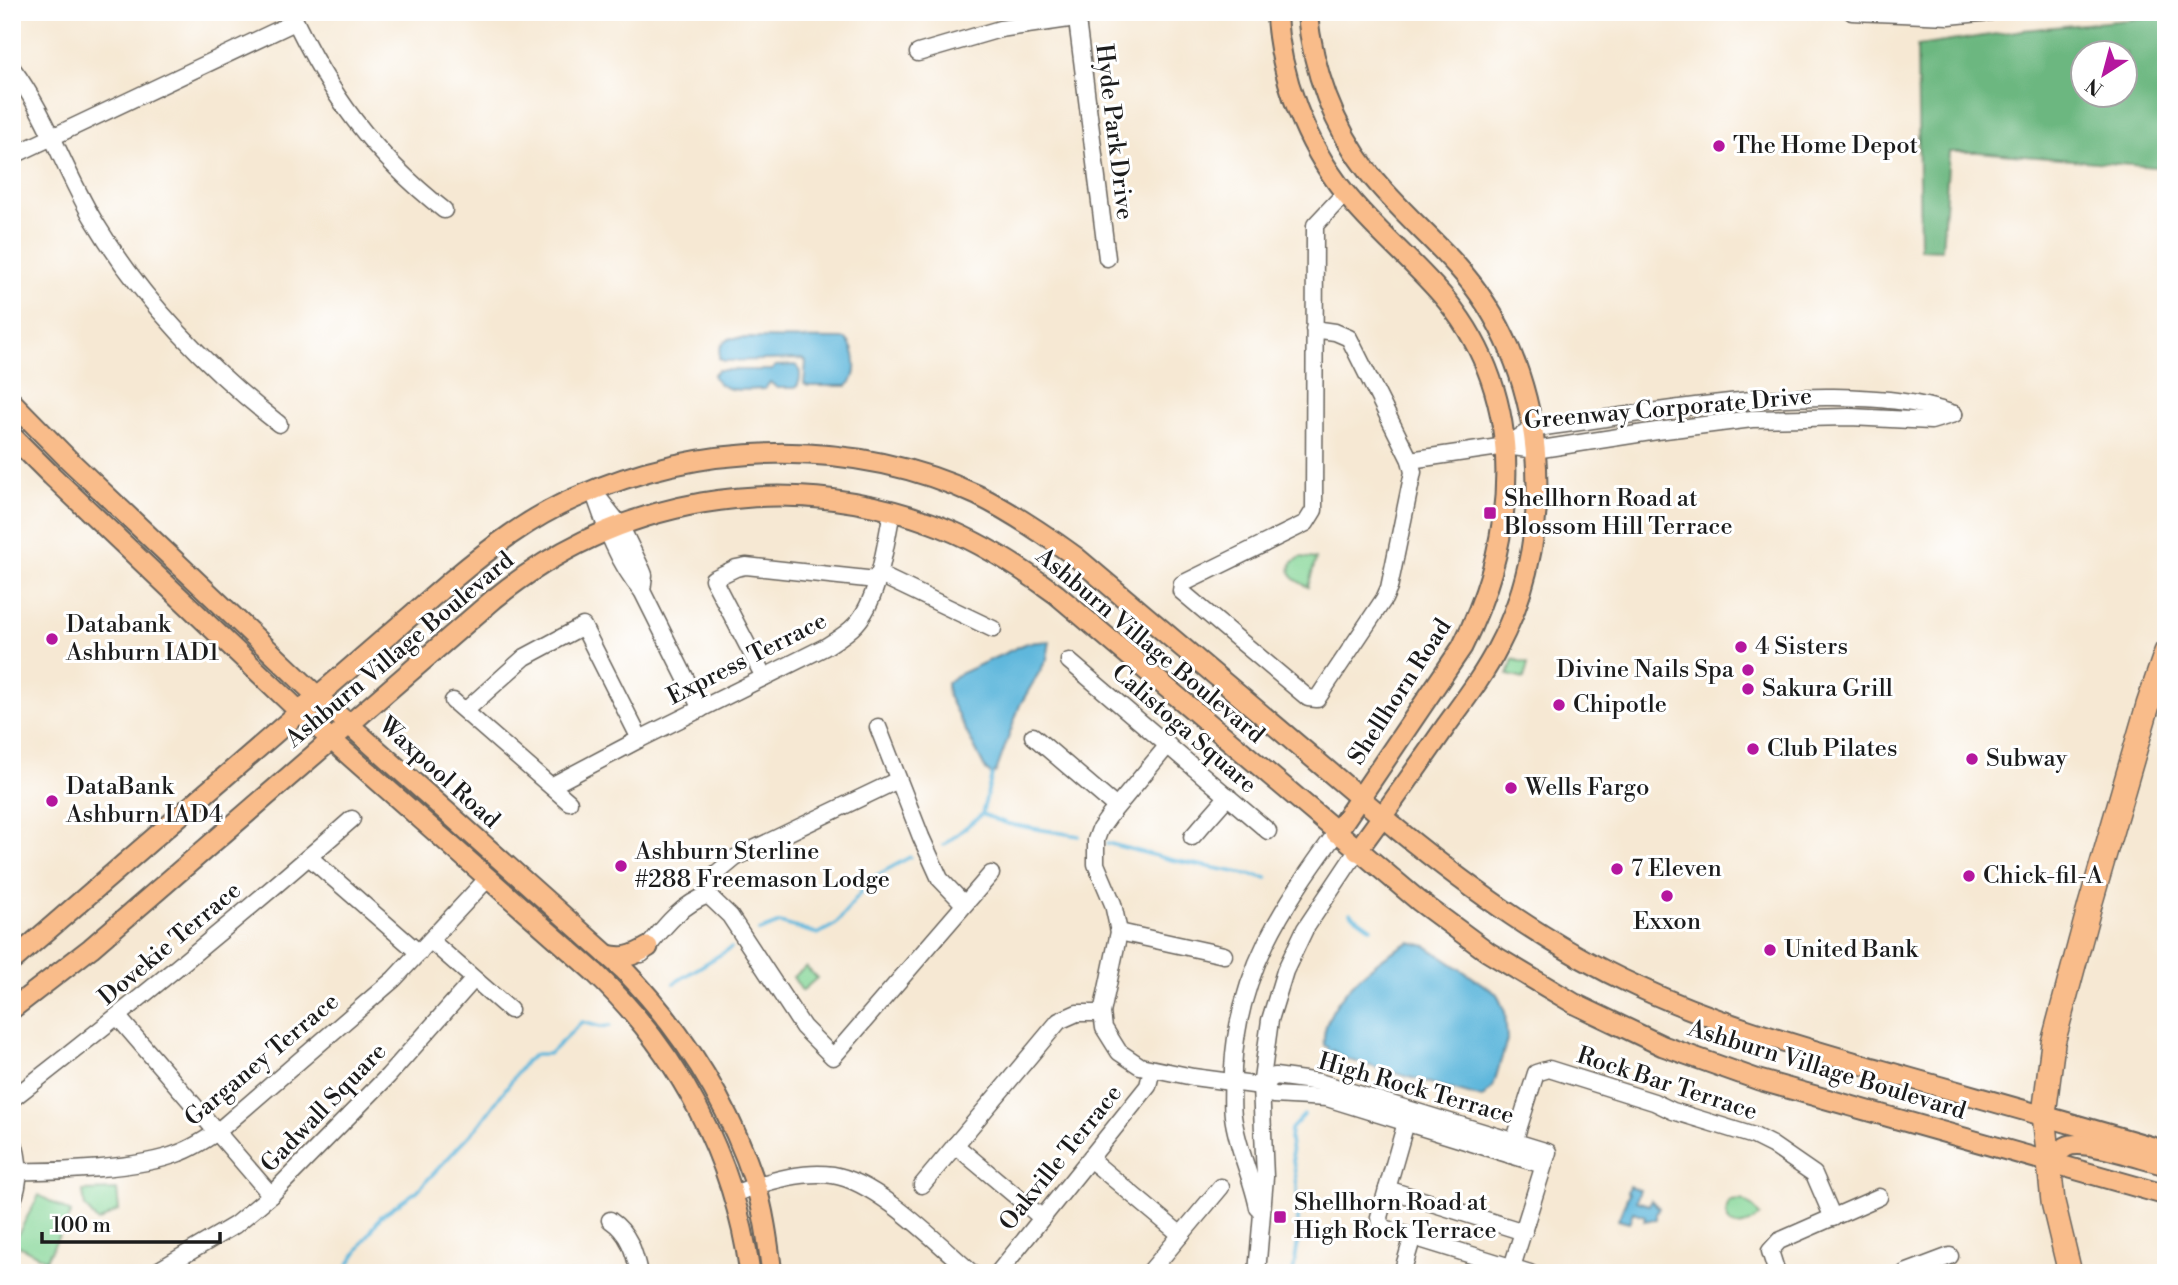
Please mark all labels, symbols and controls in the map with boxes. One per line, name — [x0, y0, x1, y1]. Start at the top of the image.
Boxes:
north arrow — [2070, 38, 2140, 108]
street label: Hyde Park Drive — [1088, 42, 1140, 222]
text: N — [2081, 73, 2108, 101]
place label: The Home Depot — [1733, 131, 1919, 161]
marker: The Home Depot — [1711, 138, 1727, 154]
street label: Greenway Corporate Drive — [1523, 381, 1813, 437]
place label: Shellhorn Road at Blossom Hill Terrace — [1503, 484, 1733, 542]
marker: Shellhorn Road at Blossom Hill Terrace — [1482, 505, 1498, 521]
street label: Ashburn Village Boulevard — [1029, 541, 1271, 751]
street label: Ashburn Village Boulevard — [279, 545, 521, 755]
street label: Express Terrace — [662, 606, 832, 712]
place label: Databank Ashburn IAD1 — [65, 610, 220, 668]
street label: Shellhorn Road — [1342, 613, 1458, 771]
marker: Databank Ashburn IAD1 — [44, 631, 60, 647]
place label: 4 Sisters — [1755, 632, 1848, 662]
marker: 4 Sisters — [1733, 639, 1749, 655]
place label: Divine Nails Spa — [1556, 655, 1735, 685]
street label: Calistoga Square — [1105, 658, 1263, 800]
marker: Divine Nails Spa — [1740, 662, 1756, 678]
place label: Sakura Grill — [1762, 674, 1893, 704]
marker: Sakura Grill — [1740, 681, 1756, 697]
place label: Chipotle — [1573, 690, 1667, 720]
marker: Chipotle — [1551, 697, 1567, 713]
street label: Waxpool Road — [371, 710, 506, 836]
place label: Club Pilates — [1767, 734, 1897, 764]
marker: Club Pilates — [1745, 741, 1761, 757]
place label: Subway — [1986, 744, 2068, 774]
marker: Subway — [1964, 751, 1980, 767]
place label: DataBank Ashburn IAD4 — [65, 772, 223, 830]
place label: Wells Fargo — [1524, 773, 1650, 803]
marker: Wells Fargo — [1503, 780, 1519, 796]
marker: DataBank Ashburn IAD4 — [44, 793, 60, 809]
place label: Ashburn Sterline #288 Freemason Lodge — [634, 837, 890, 895]
place label: 7 Eleven — [1631, 854, 1722, 884]
marker: Ashburn Sterline #288 Freemason Lodge — [613, 858, 629, 874]
marker: 7 Eleven — [1609, 861, 1625, 877]
place label: Chick-fil-A — [1983, 861, 2103, 891]
marker: Chick-fil-A — [1961, 868, 1977, 884]
street label: Dovekie Terrace — [92, 876, 248, 1012]
marker: Exxon — [1659, 888, 1675, 904]
place label: Exxon — [1633, 907, 1701, 937]
place label: United Bank — [1784, 935, 1919, 965]
marker: United Bank — [1762, 942, 1778, 958]
street label: Garganey Terrace — [179, 987, 345, 1133]
street label: Ashburn Village Boulevard — [1684, 1013, 1970, 1127]
street label: Gadwall Square — [255, 1037, 393, 1179]
street label: Rock Bar Terrace — [1573, 1041, 1761, 1127]
street label: High Rock Terrace — [1314, 1047, 1518, 1131]
street label: Oakville Terrace — [993, 1079, 1129, 1237]
place label: Shellhorn Road at High Rock Terrace — [1294, 1188, 1497, 1246]
scale bar — [42, 1201, 220, 1245]
marker: Shellhorn Road at High Rock Terrace — [1272, 1209, 1288, 1225]
text: 100 m — [52, 1213, 111, 1239]

